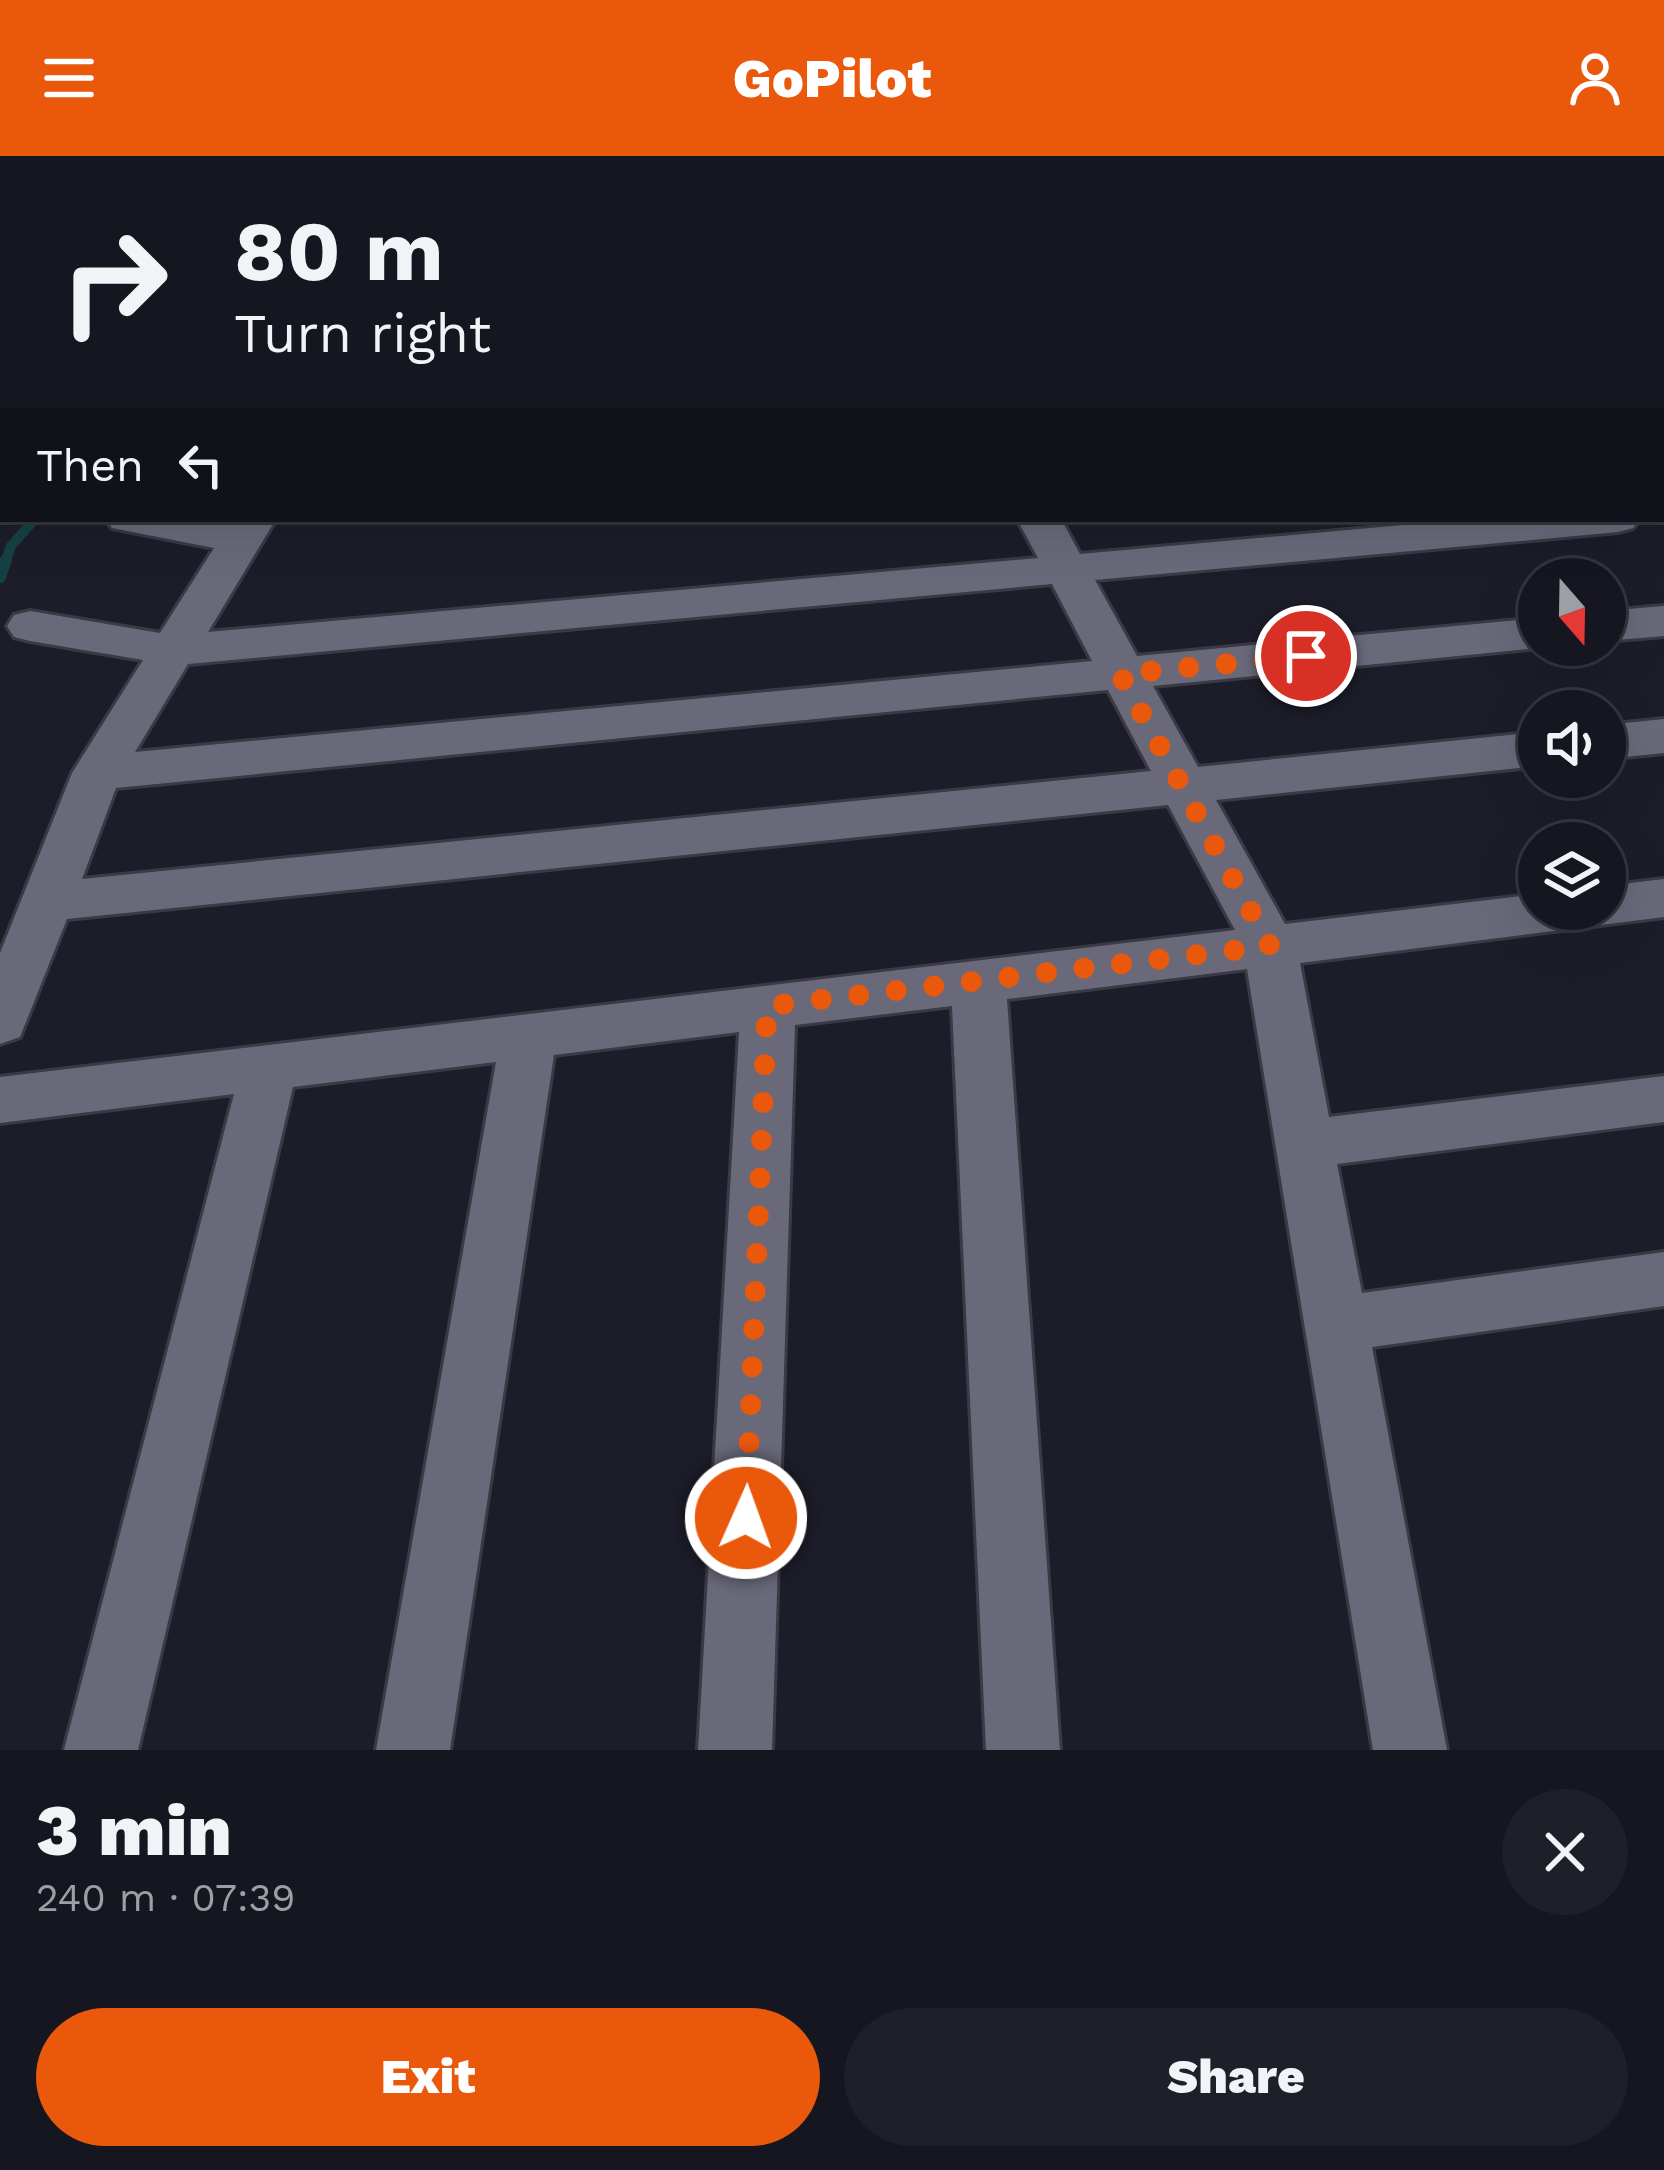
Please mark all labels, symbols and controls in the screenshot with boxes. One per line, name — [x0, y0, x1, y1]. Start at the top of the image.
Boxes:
icon: menu — [36, 45, 102, 111]
icon: person — [1562, 45, 1628, 111]
text: GoPilot — [733, 47, 931, 110]
text: 80 m — [234, 202, 444, 300]
icon: right — [36, 204, 192, 360]
text: Turn right — [234, 302, 491, 365]
icon: left — [168, 432, 234, 498]
text: Then — [36, 439, 144, 492]
north arrow — [1518, 558, 1626, 666]
map controls — [1518, 558, 1626, 930]
pin — [1255, 605, 1357, 707]
icon: arrive — [1273, 623, 1339, 689]
button: sound — [1518, 690, 1626, 798]
button: layers — [1518, 822, 1626, 930]
position arrow — [683, 1455, 809, 1581]
text: 3 min — [36, 1788, 232, 1872]
button: close — [1502, 1789, 1628, 1915]
text: 240 m · 07:39 — [36, 1875, 295, 1920]
button: Exit — [36, 2008, 820, 2146]
button: Share — [844, 2008, 1628, 2146]

